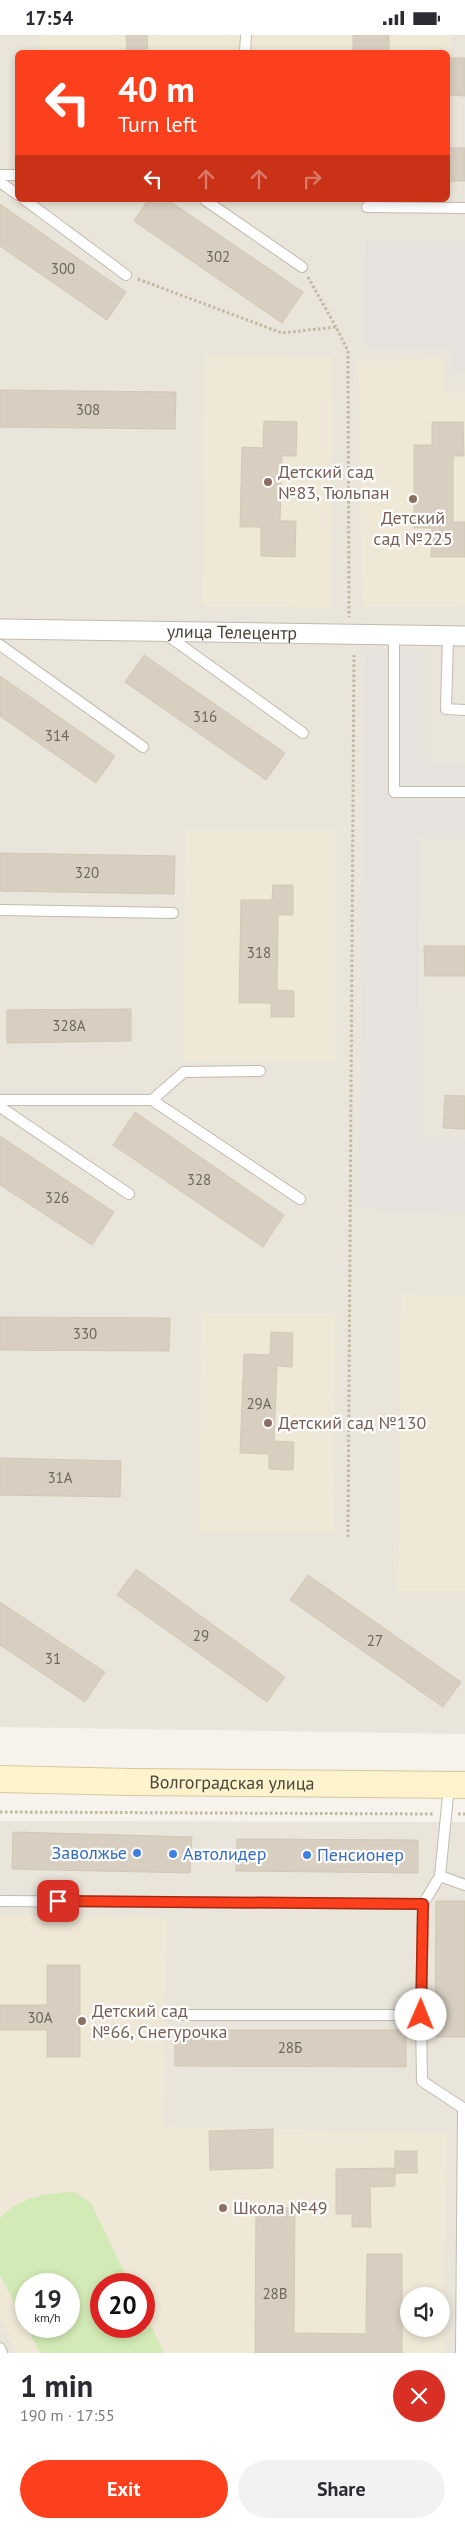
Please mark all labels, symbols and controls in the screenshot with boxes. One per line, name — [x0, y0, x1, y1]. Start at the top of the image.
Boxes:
text: 17:54 — [25, 6, 73, 30]
text: 40 m — [118, 66, 195, 112]
icon: left — [35, 70, 100, 135]
text: Turn left — [118, 110, 197, 138]
icon: left — [139, 165, 167, 193]
icon: ahead — [192, 165, 220, 193]
icon: ahead — [245, 165, 273, 193]
icon: right — [298, 165, 326, 193]
house number: 302 — [206, 247, 230, 266]
house number: 300 — [51, 259, 75, 278]
house number: 308 — [76, 400, 100, 419]
place label: Детский сад №83, Тюльпан — [278, 460, 389, 504]
marker: Детский сад №83, Тюльпан — [262, 476, 274, 488]
marker: Детский сад №225 — [407, 493, 419, 505]
place label: Детский сад №225 — [373, 506, 453, 550]
street label: улица Телецентр — [167, 620, 297, 644]
house number: 316 — [193, 707, 217, 726]
house number: 314 — [45, 726, 69, 745]
house number: 320 — [75, 863, 99, 882]
house number: 318 — [247, 943, 271, 962]
house number: 328А — [52, 1016, 86, 1035]
house number: 328 — [187, 1170, 211, 1189]
house number: 326 — [45, 1188, 69, 1207]
house number: 330 — [73, 1324, 97, 1343]
house number: 29А — [246, 1394, 272, 1413]
place label: Детский сад №130 — [278, 1411, 426, 1434]
marker: Детский сад №130 — [262, 1417, 274, 1429]
house number: 31А — [47, 1468, 73, 1487]
house number: 29 — [193, 1626, 209, 1645]
house number: 27 — [367, 1631, 383, 1650]
house number: 31 — [45, 1649, 61, 1668]
street label: Волгоградская улица — [149, 1770, 315, 1795]
place label: Заволжье — [52, 1841, 127, 1864]
place label: Автолидер — [183, 1842, 266, 1865]
place label: Пенсионер — [317, 1843, 404, 1866]
marker: Заволжье — [131, 1847, 143, 1859]
marker: Автолидер — [167, 1848, 179, 1860]
marker: Пенсионер — [301, 1849, 313, 1861]
pin — [37, 1880, 79, 1922]
icon: arrive — [44, 1887, 72, 1915]
position arrow — [394, 1988, 446, 2040]
place label: Детский сад №66, Снегурочка — [92, 1999, 227, 2043]
house number: 30А — [27, 2008, 53, 2027]
marker: Детский сад №66, Снегурочка — [76, 2015, 88, 2027]
house number: 28Б — [278, 2038, 302, 2057]
place label: Школа №49 — [233, 2196, 328, 2219]
marker: Школа №49 — [217, 2202, 229, 2214]
speed limit sign: 20 — [90, 2273, 155, 2338]
text: 19 — [33, 2283, 62, 2315]
house number: 28В — [262, 2284, 288, 2303]
map controls — [400, 2287, 450, 2337]
button: sound — [400, 2287, 450, 2337]
text: km/h — [34, 2310, 61, 2325]
text: 1 min — [20, 2366, 93, 2405]
button: close — [393, 2370, 445, 2422]
text: 190 m · 17:55 — [20, 2405, 115, 2425]
button: Exit — [20, 2460, 228, 2518]
button: Share — [238, 2460, 445, 2518]

